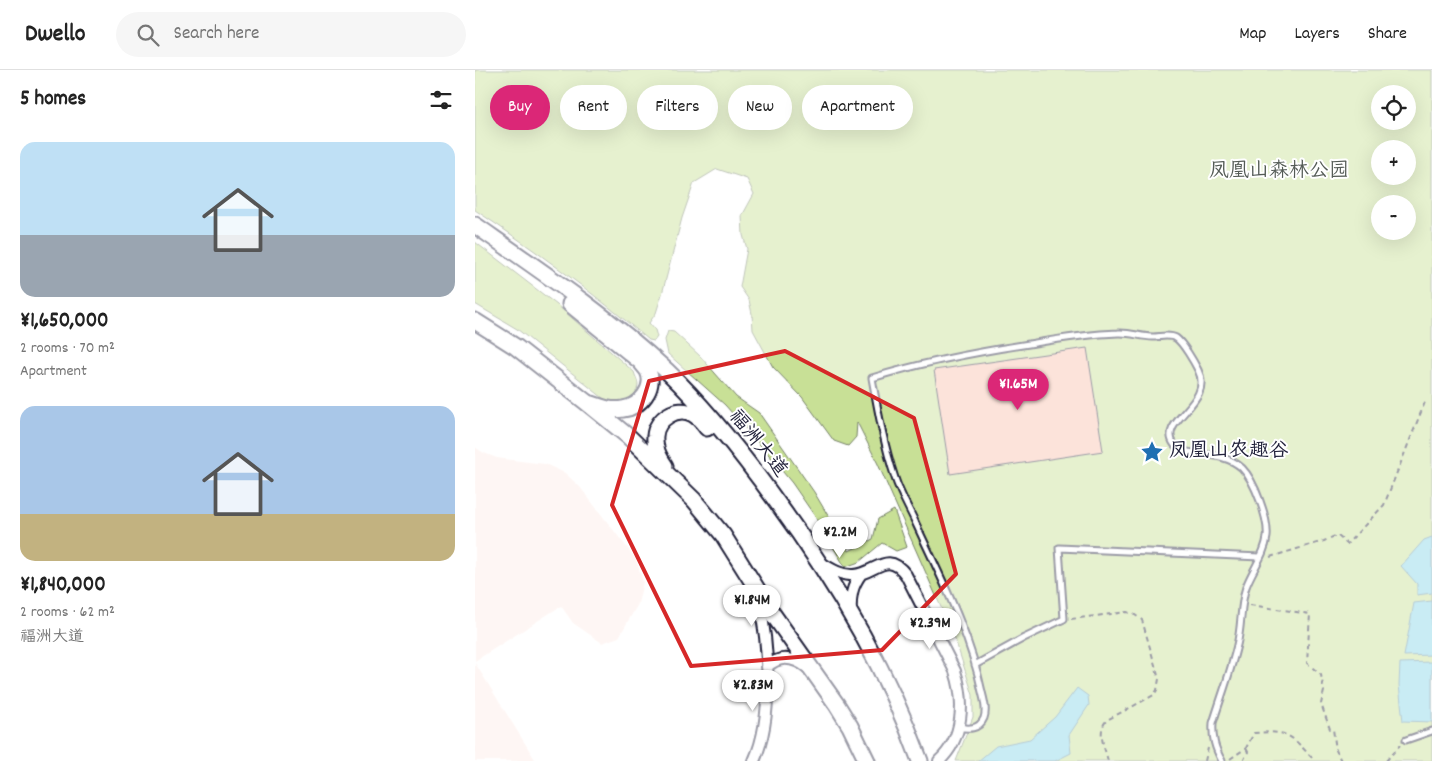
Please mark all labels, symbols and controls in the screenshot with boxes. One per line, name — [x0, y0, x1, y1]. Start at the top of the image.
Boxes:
search box — [116, 12, 466, 57]
text: Dwello — [25, 18, 86, 52]
icon: search — [134, 21, 162, 49]
text: Search here — [174, 21, 259, 48]
text: Map — [1239, 22, 1266, 47]
text: Layers — [1294, 22, 1340, 47]
text: Share — [1368, 22, 1407, 47]
text: 5 homes — [20, 85, 86, 115]
chip: Buy — [490, 85, 550, 130]
chip: Rent — [560, 85, 627, 130]
chip: Filters — [637, 85, 718, 130]
chip: New — [728, 85, 792, 130]
chip: Apartment — [802, 85, 913, 130]
map controls — [1371, 85, 1416, 240]
button: locate — [1371, 85, 1416, 130]
icon: filters — [427, 86, 455, 114]
button: + — [1371, 140, 1416, 185]
park label: 凤凰山森林公园 — [1209, 158, 1349, 186]
icon: home — [193, 175, 283, 265]
button: − — [1371, 195, 1416, 240]
text: ¥1,650,000 — [20, 307, 109, 337]
text: 2 rooms · 70 m² — [20, 337, 115, 360]
text: Apartment — [20, 360, 87, 383]
pin: ¥1.65M — [977, 368, 1059, 411]
text: ¥1.65M — [999, 373, 1037, 396]
street label: 福洲大道 — [721, 404, 793, 484]
place label: 凤凰山农趣谷 — [1169, 438, 1289, 466]
icon: home — [193, 439, 283, 529]
place icon: 凤凰山农趣谷 — [1139, 439, 1165, 465]
pin: ¥2.2M — [805, 516, 875, 559]
text: ¥2.2M — [823, 521, 857, 544]
text: ¥1,840,000 — [20, 571, 106, 601]
pin: ¥1.84M — [711, 584, 793, 627]
text: ¥1.84M — [734, 589, 770, 612]
text: 2 rooms · 62 m² — [20, 601, 115, 624]
pin: ¥2.39M — [889, 608, 971, 650]
text: ¥2.39M — [909, 612, 951, 635]
text: 福洲大道 — [20, 626, 84, 649]
pin: ¥2.83M — [712, 670, 794, 712]
text: ¥2.83M — [733, 674, 773, 697]

